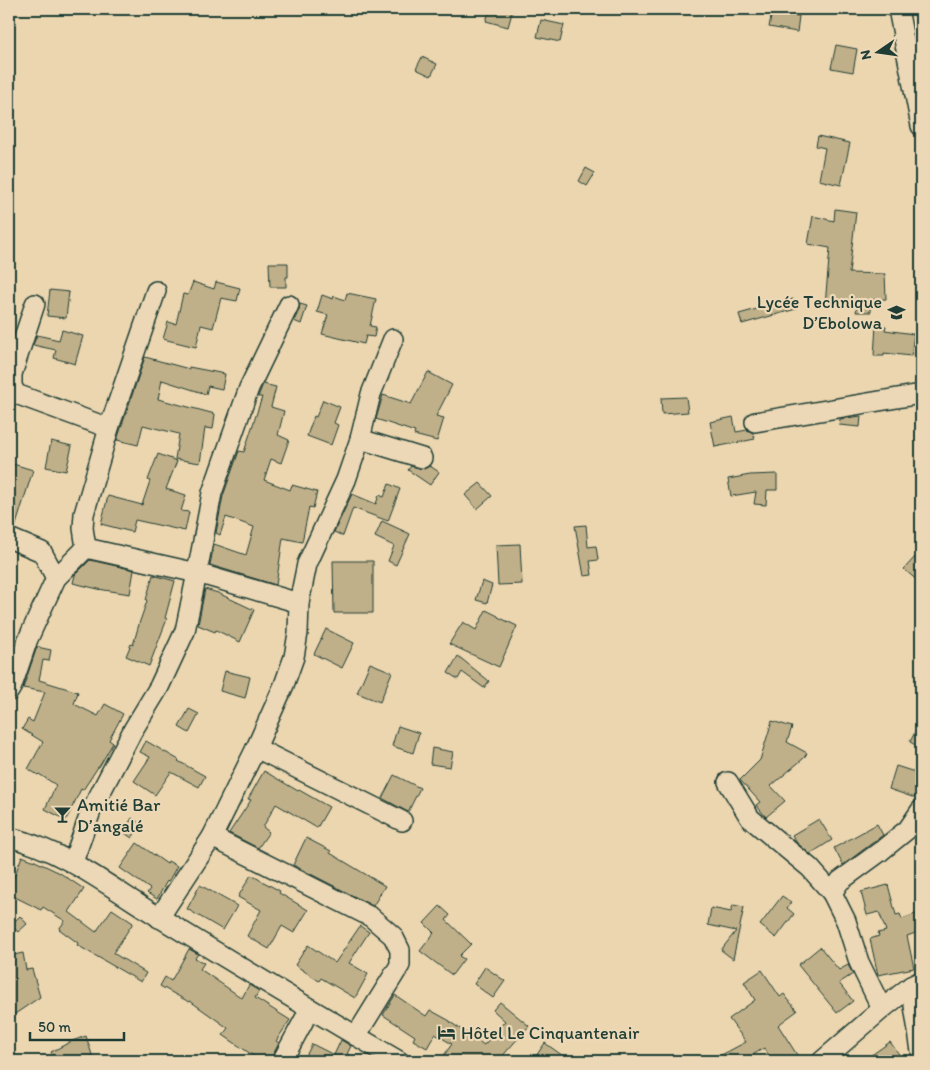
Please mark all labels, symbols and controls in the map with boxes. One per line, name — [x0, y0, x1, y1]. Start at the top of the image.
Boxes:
north arrow — [852, 28, 902, 78]
text: N — [856, 48, 875, 61]
place label: Lycée Technique D’Ebolowa — [757, 291, 883, 334]
school or university icon: Lycée Technique D’Ebolowa — [886, 302, 906, 322]
place label: Amitié Bar D’angalé — [77, 794, 161, 837]
bar icon: Amitié Bar D’angalé — [53, 805, 73, 825]
scale bar — [30, 1010, 124, 1042]
text: 50 m — [38, 1018, 71, 1036]
place label: Hôtel Le Cinquantenair — [461, 1022, 640, 1044]
hotel icon: Hôtel Le Cinquantenair — [437, 1023, 457, 1043]

